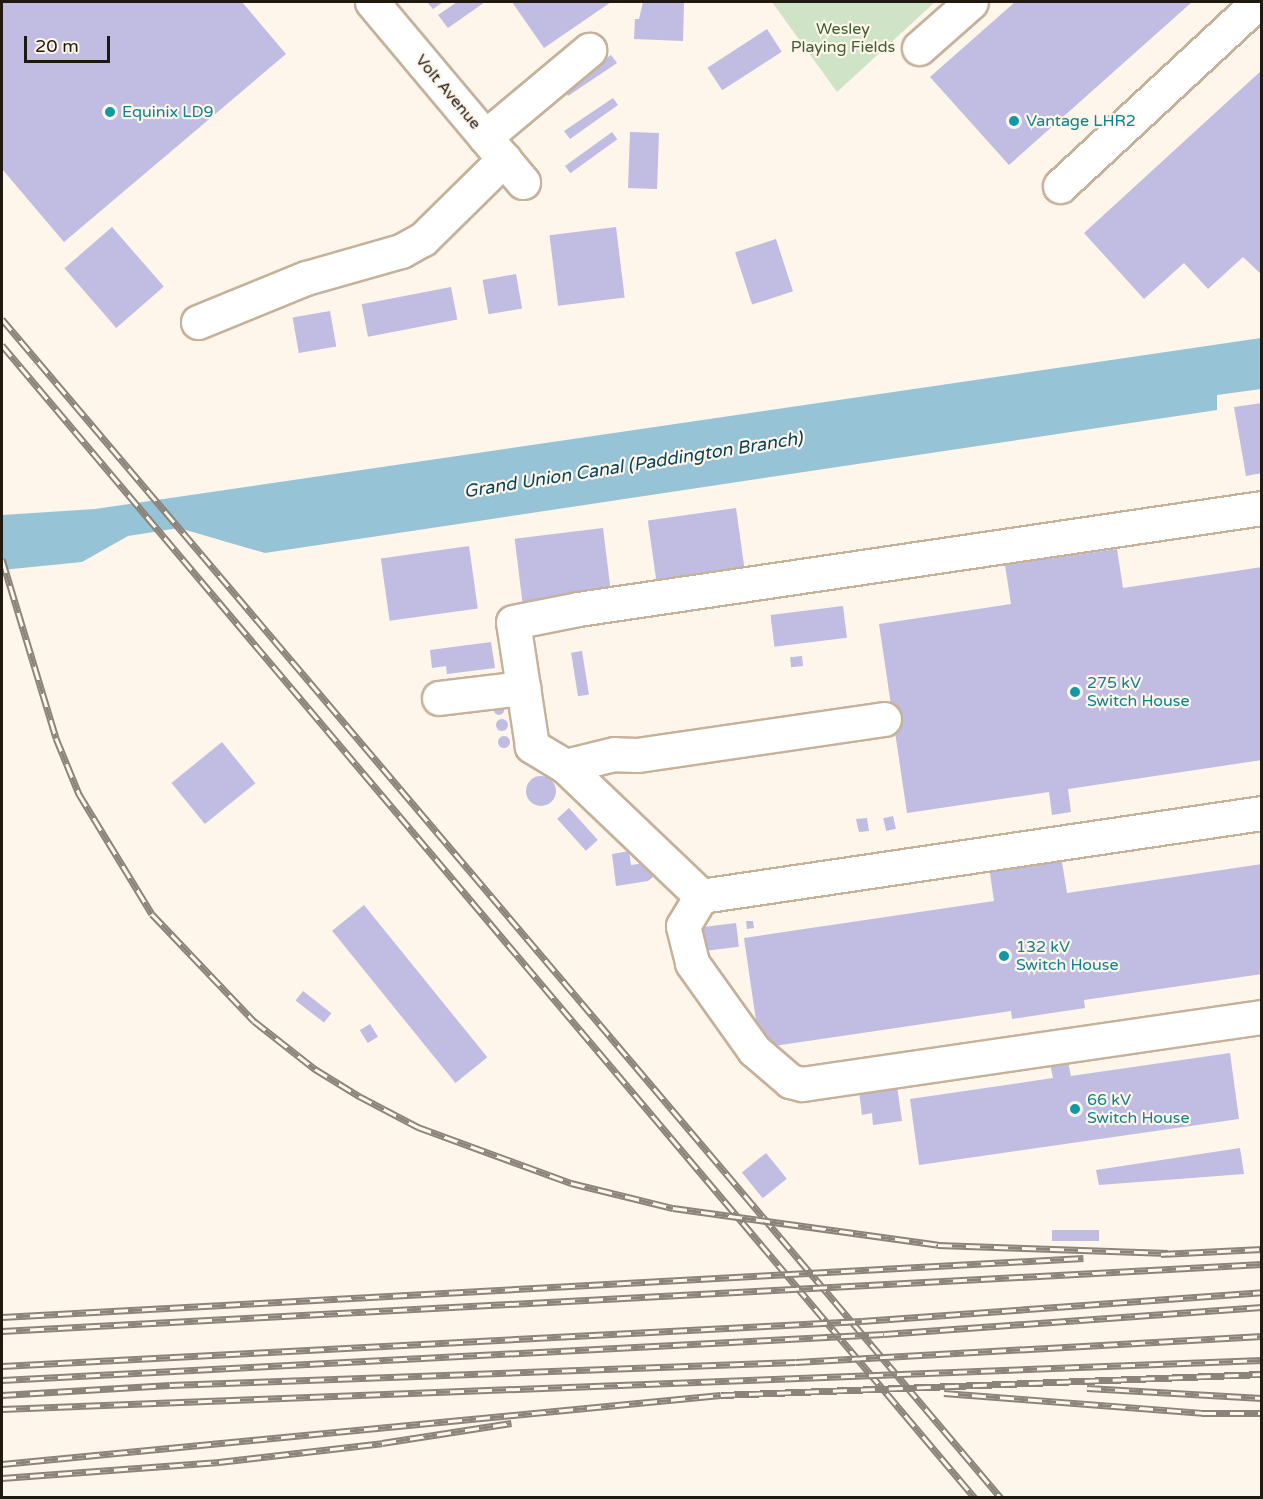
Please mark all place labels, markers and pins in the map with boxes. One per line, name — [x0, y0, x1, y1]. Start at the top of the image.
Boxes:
place label: Equinix LD9 — [122, 102, 214, 122]
marker: Equinix LD9 — [103, 105, 117, 119]
place label: Vantage LHR2 — [1026, 111, 1136, 131]
marker: Vantage LHR2 — [1007, 114, 1021, 128]
place label: 275 kV Switch House — [1087, 673, 1189, 711]
marker: 275 kV Switch House — [1068, 685, 1082, 699]
place label: 132 kV Switch House — [1016, 937, 1118, 975]
marker: 132 kV Switch House — [997, 949, 1011, 963]
place label: 66 kV Switch House — [1087, 1090, 1189, 1128]
marker: 66 kV Switch House — [1068, 1102, 1082, 1116]

